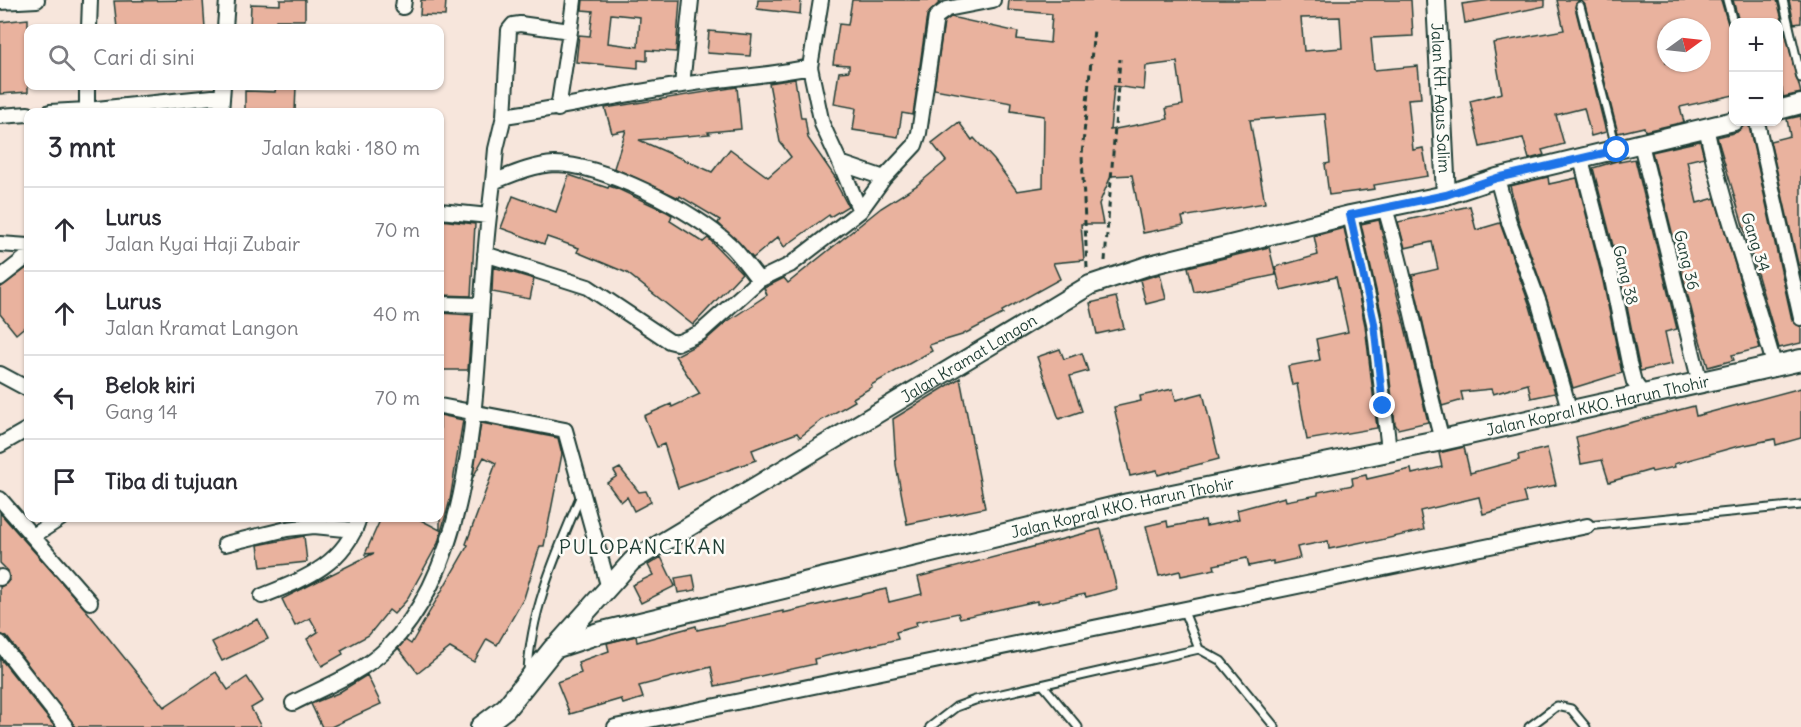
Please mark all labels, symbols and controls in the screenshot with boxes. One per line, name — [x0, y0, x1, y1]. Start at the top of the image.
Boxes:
north arrow — [1657, 18, 1711, 72]
map controls — [1729, 18, 1783, 126]
button: + — [1729, 18, 1783, 72]
street label: Jalan KH. Agus Salim — [1427, 22, 1455, 174]
search box — [24, 24, 444, 90]
icon: search — [45, 41, 78, 74]
text: Cari di sini — [93, 43, 195, 71]
button: − — [1729, 72, 1783, 126]
text: 3 mnt — [48, 131, 115, 164]
text: Jalan kaki · 180 m — [261, 135, 420, 160]
route start — [1603, 136, 1629, 162]
text: Lurus — [105, 203, 161, 231]
street label: Gang 34 — [1737, 210, 1775, 274]
icon: ahead — [48, 213, 81, 246]
text: 70 m — [375, 217, 420, 242]
street label: Gang 36 — [1670, 228, 1704, 292]
text: Jalan Kyai Haji Zubair — [105, 231, 300, 256]
street label: Gang 38 — [1609, 243, 1643, 307]
text: Lurus — [105, 287, 161, 315]
icon: ahead — [48, 297, 81, 330]
text: 40 m — [373, 301, 420, 326]
street label: Jalan Kramat Langon — [897, 309, 1040, 407]
text: Jalan Kramat Langon — [105, 315, 299, 340]
text: Belok kiri — [105, 371, 195, 399]
street label: Jalan Kopral KKO. Harun Thohir — [1484, 371, 1711, 440]
icon: left — [48, 381, 81, 414]
text: 70 m — [375, 385, 420, 410]
route end — [1369, 392, 1395, 418]
text: Gang 14 — [105, 399, 178, 424]
icon: arrive — [48, 465, 81, 498]
text: Tiba di tujuan — [105, 467, 238, 495]
street label: Jalan Kopral KKO. Harun Thohir — [1009, 473, 1236, 542]
district label: PULOPANCIKAN — [559, 534, 727, 559]

